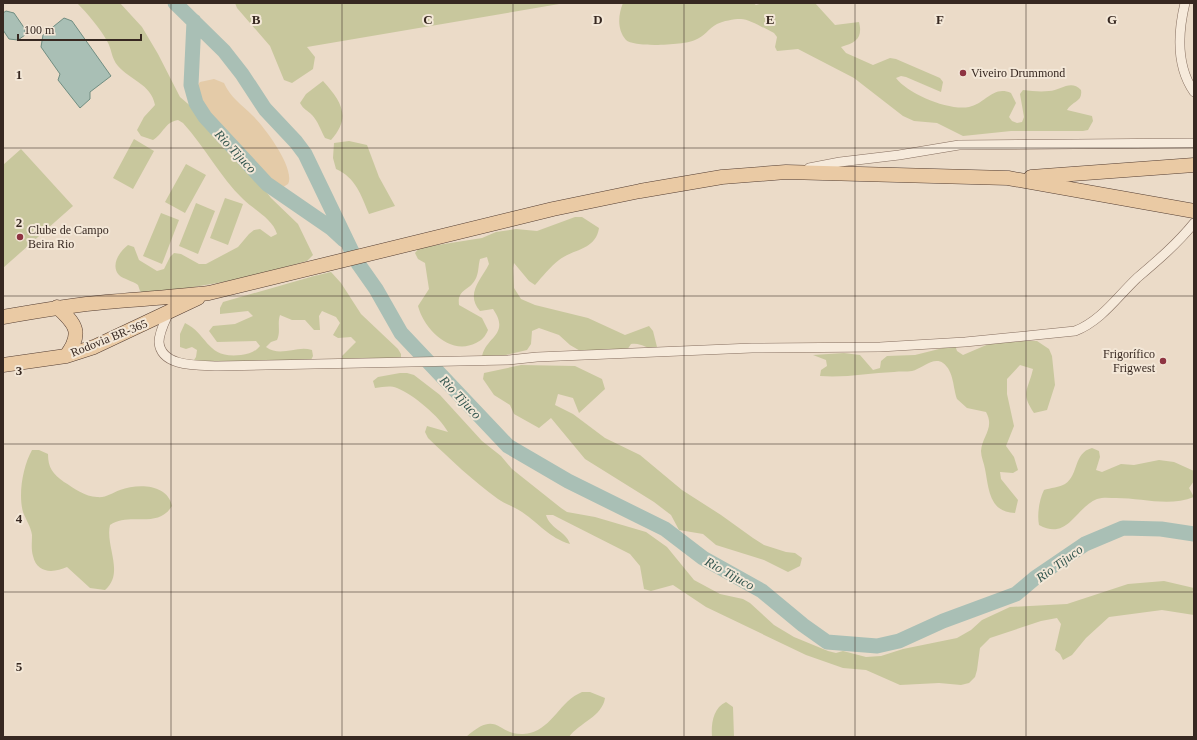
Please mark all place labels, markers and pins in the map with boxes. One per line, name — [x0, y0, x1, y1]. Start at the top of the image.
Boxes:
place label: Viveiro Drummond — [971, 66, 1065, 80]
marker: Viveiro Drummond — [958, 68, 968, 78]
place label: Clube de Campo Beira Rio — [28, 223, 109, 251]
marker: Clube de Campo Beira Rio — [15, 232, 25, 242]
place label: Frigorífico Frigwest — [1103, 347, 1156, 375]
marker: Frigorífico Frigwest — [1158, 356, 1168, 366]

